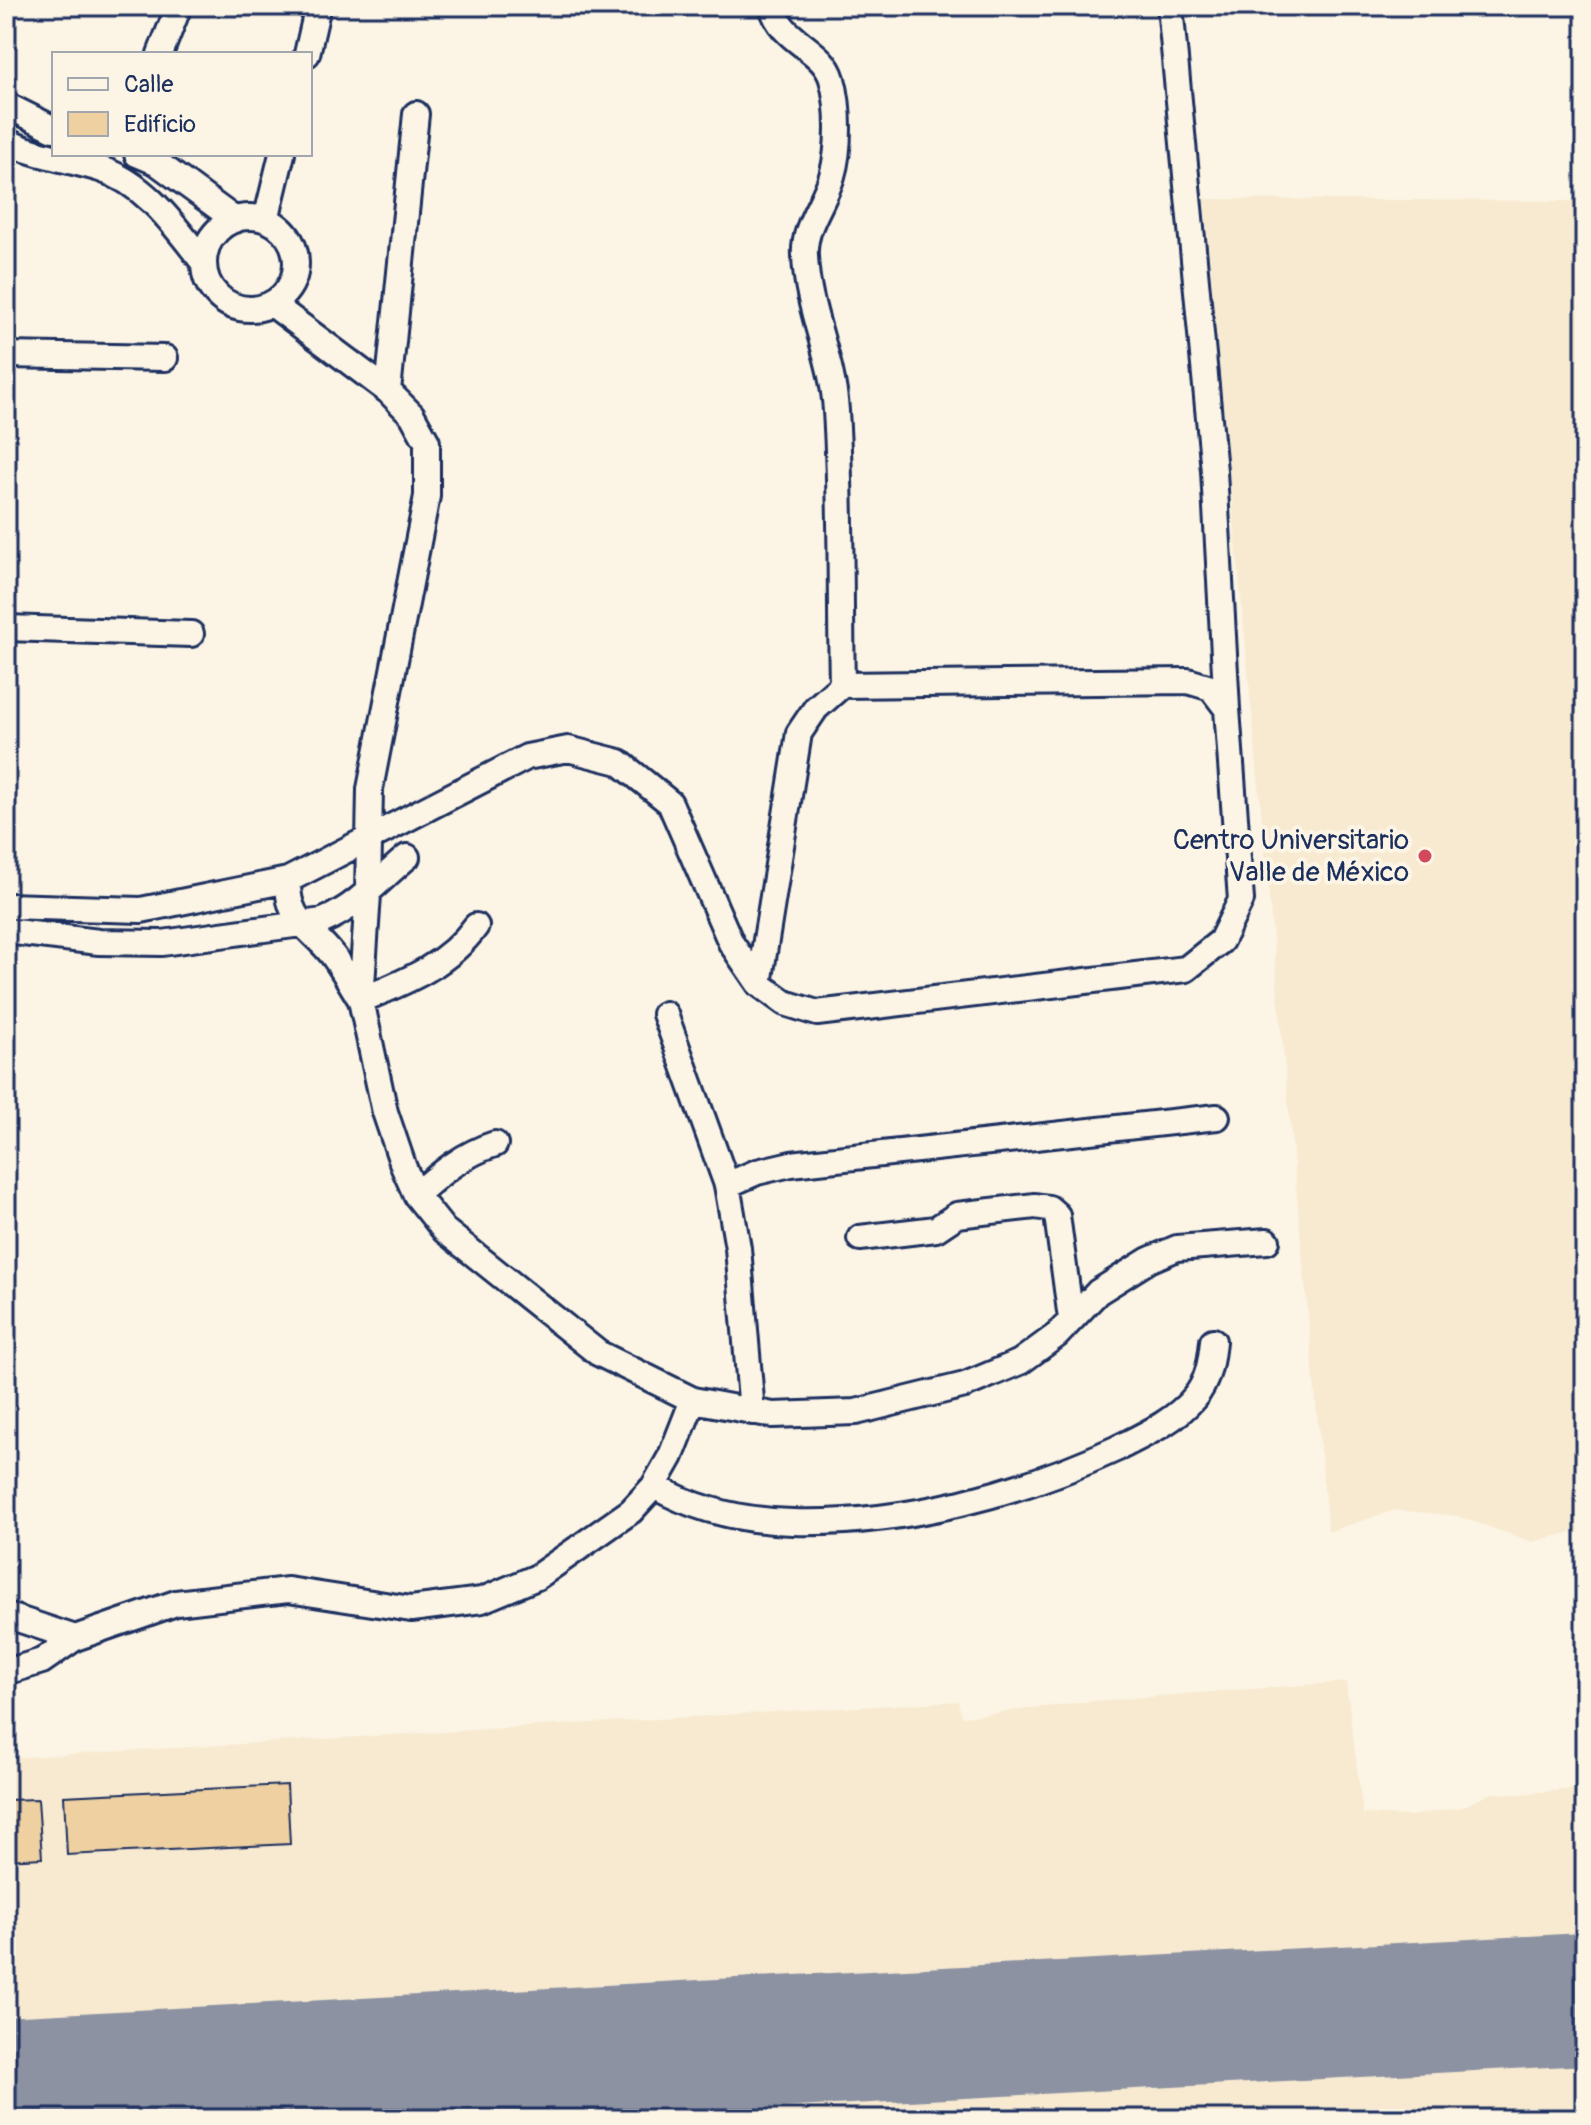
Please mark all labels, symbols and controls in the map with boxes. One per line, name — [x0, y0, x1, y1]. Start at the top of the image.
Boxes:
legend — [52, 52, 312, 156]
text: Calle — [124, 70, 173, 99]
text: Edificio — [124, 110, 196, 139]
place label: Centro Universitario Valle de México — [1173, 823, 1409, 890]
marker: Centro Universitario Valle de México — [1416, 847, 1434, 865]

